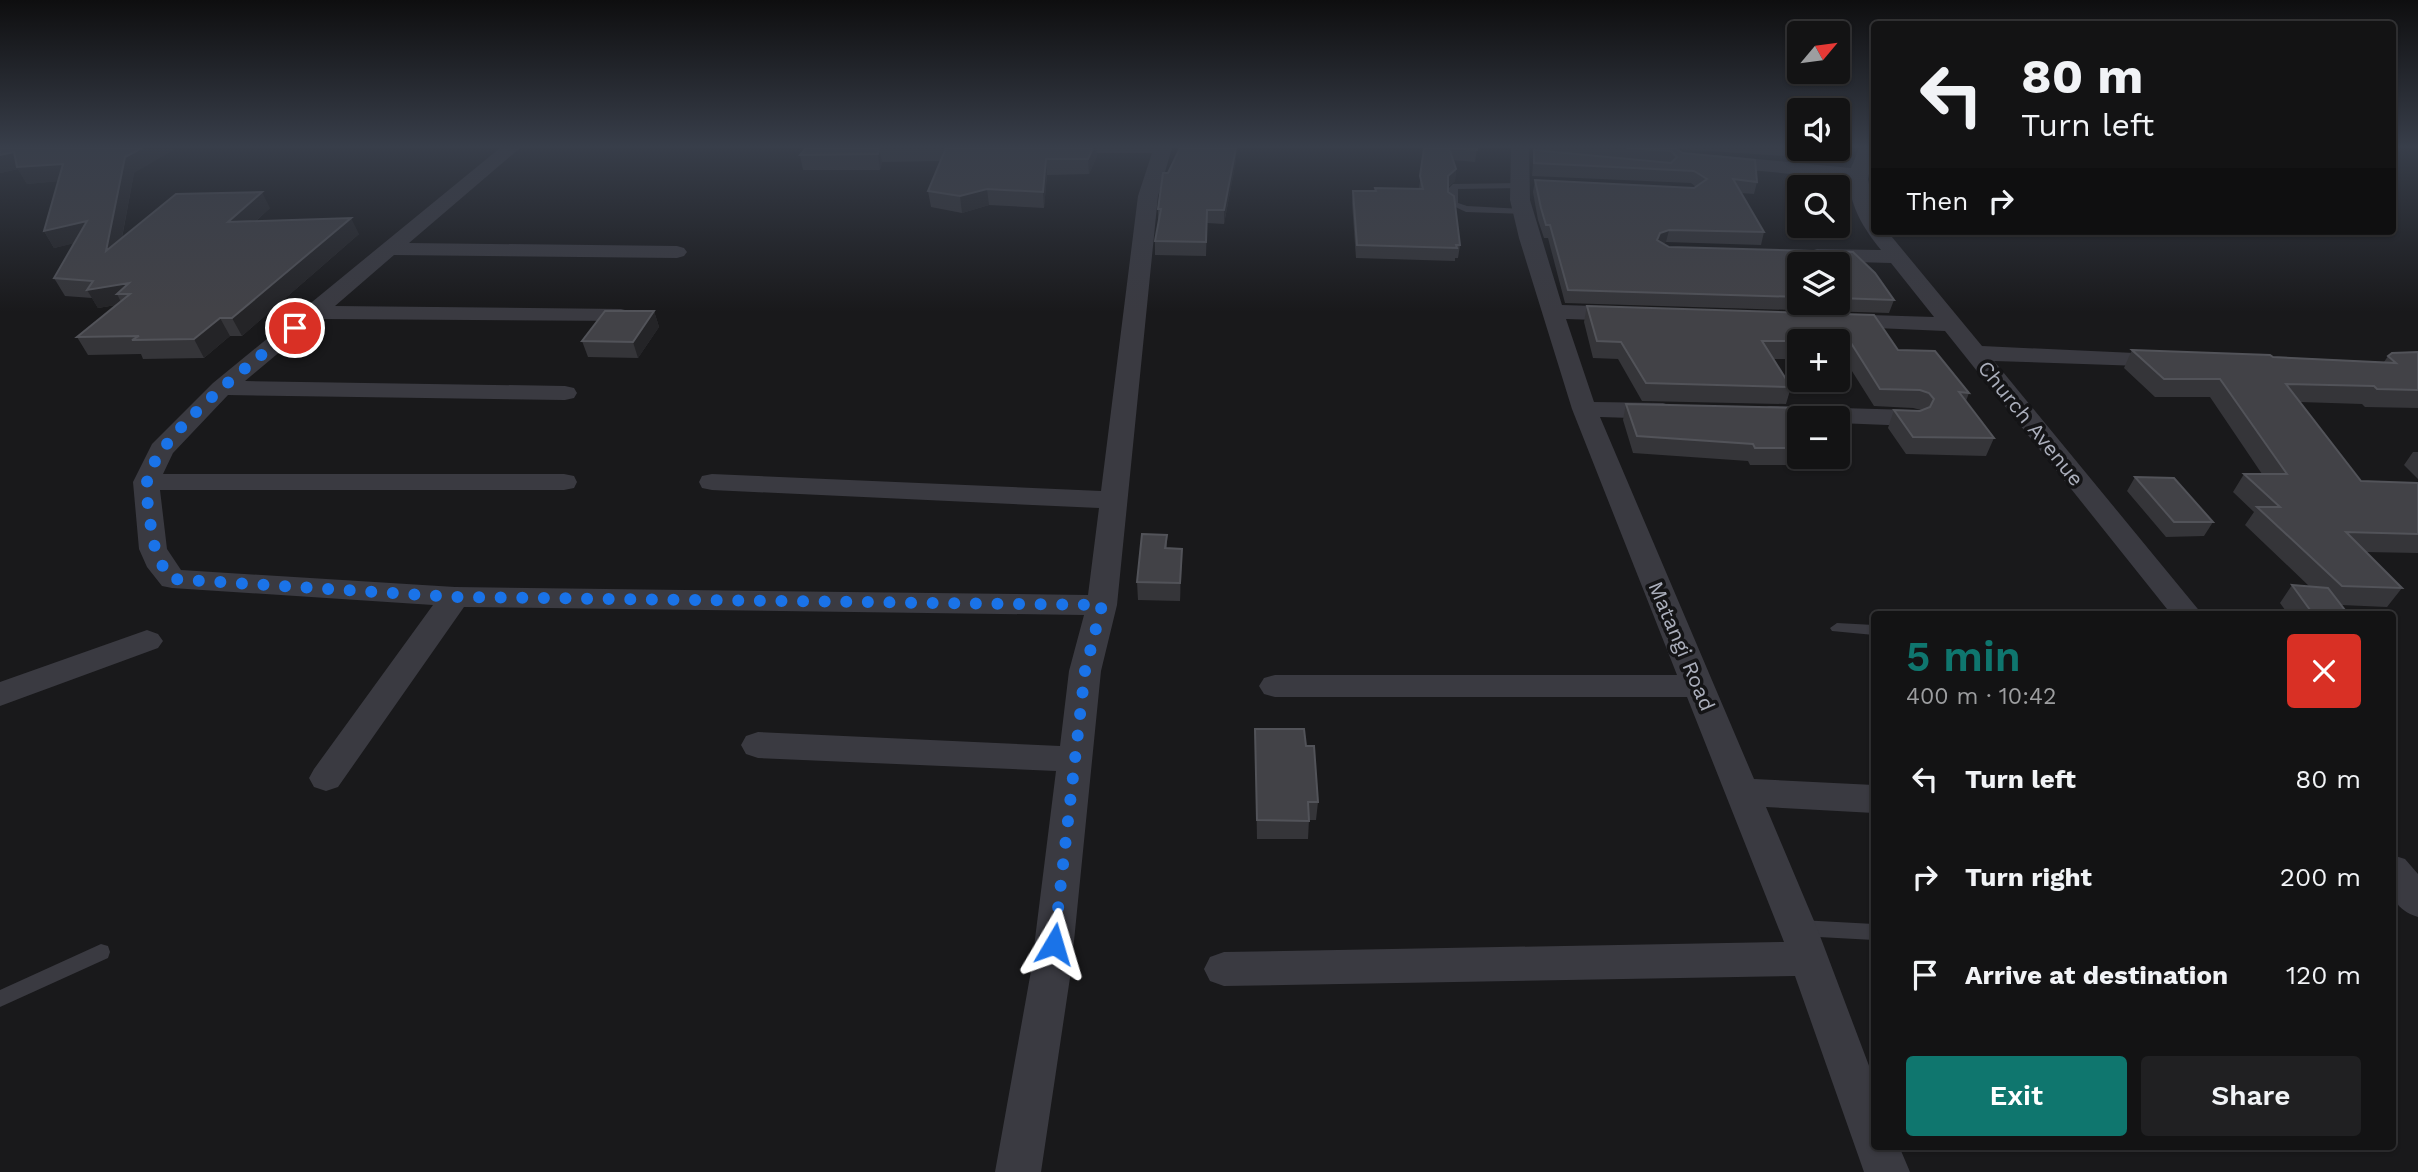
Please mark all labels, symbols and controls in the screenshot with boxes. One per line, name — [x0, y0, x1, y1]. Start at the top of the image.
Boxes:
north arrow — [1787, 21, 1850, 84]
map controls — [1787, 21, 1850, 469]
text: 80 m — [2021, 47, 2143, 105]
icon: left — [1906, 49, 1997, 140]
button: sound — [1787, 98, 1850, 161]
text: Turn left — [2021, 106, 2154, 144]
button: search — [1787, 175, 1850, 238]
icon: right — [1982, 182, 2020, 220]
text: Then — [1906, 186, 1968, 216]
button: layers — [1787, 252, 1850, 315]
pin — [265, 298, 325, 358]
icon: arrive — [276, 309, 314, 347]
button: + — [1787, 329, 1850, 392]
street label: Church Avenue — [1973, 355, 2089, 491]
button: − — [1787, 406, 1850, 469]
street label: Matangi Road — [1644, 578, 1720, 714]
text: 5 min — [1906, 632, 2021, 681]
button: close — [2287, 634, 2361, 708]
text: 400 m · 10:42 — [1906, 683, 2056, 710]
icon: left — [1906, 760, 1944, 798]
text: Turn left — [1965, 764, 2076, 794]
text: 80 m — [2295, 764, 2361, 794]
icon: right — [1906, 858, 1944, 896]
text: Turn right — [1965, 862, 2092, 892]
text: 200 m — [2280, 862, 2361, 892]
position arrow — [1017, 907, 1091, 981]
icon: arrive — [1906, 956, 1944, 994]
text: Arrive at destination — [1965, 960, 2228, 990]
text: 120 m — [2286, 960, 2361, 990]
button: Exit — [1906, 1056, 2127, 1136]
button: Share — [2141, 1056, 2361, 1136]

